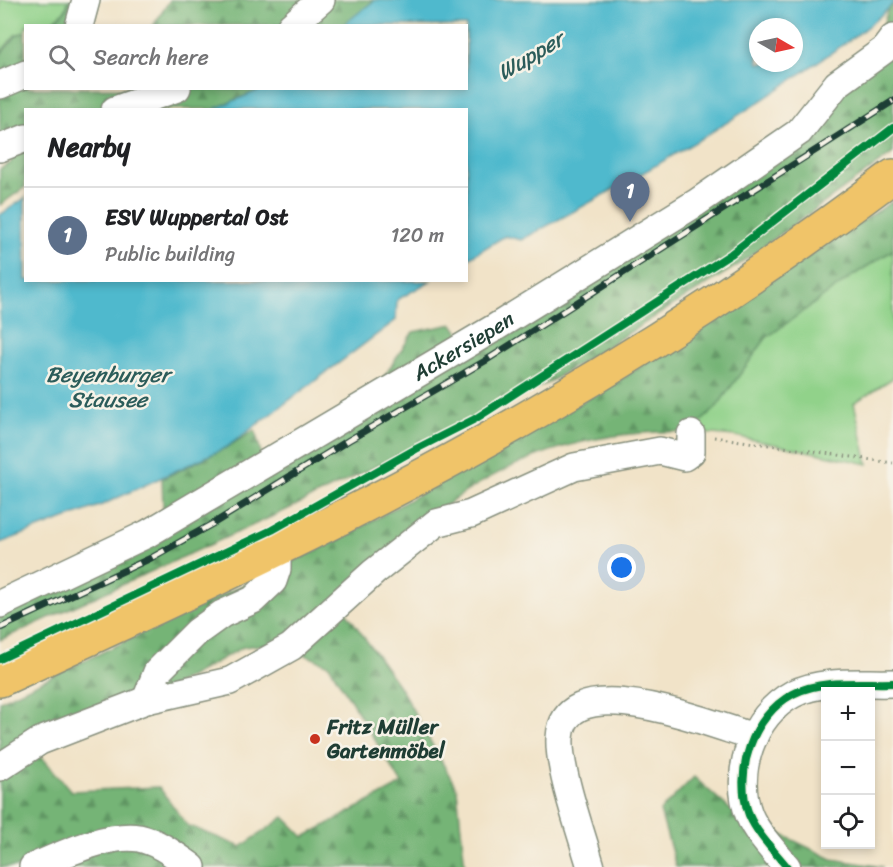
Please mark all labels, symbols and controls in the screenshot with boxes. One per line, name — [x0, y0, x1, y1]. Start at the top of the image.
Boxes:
water label: Wupper — [489, 18, 575, 91]
north arrow — [749, 18, 803, 72]
search box — [24, 24, 468, 90]
text: Search here — [93, 38, 209, 77]
icon: search — [45, 41, 78, 74]
text: Nearby — [48, 124, 130, 170]
pin: 1 — [610, 172, 650, 222]
text: ESV Wuppertal Ost — [105, 198, 288, 237]
text: 1 — [63, 218, 72, 253]
text: 120 m — [391, 218, 444, 253]
text: Public building — [105, 237, 235, 272]
street label: Ackersiepen — [404, 301, 522, 392]
water label: Beyenburger Stausee — [46, 355, 174, 419]
your location — [607, 553, 636, 582]
map controls — [821, 687, 875, 849]
button: + — [821, 687, 875, 741]
place label: Fritz Müller Gartenmöbel — [326, 708, 446, 770]
marker: Fritz Müller Gartenmöbel — [308, 732, 322, 746]
button: − — [821, 741, 875, 795]
button: locate — [821, 795, 875, 849]

